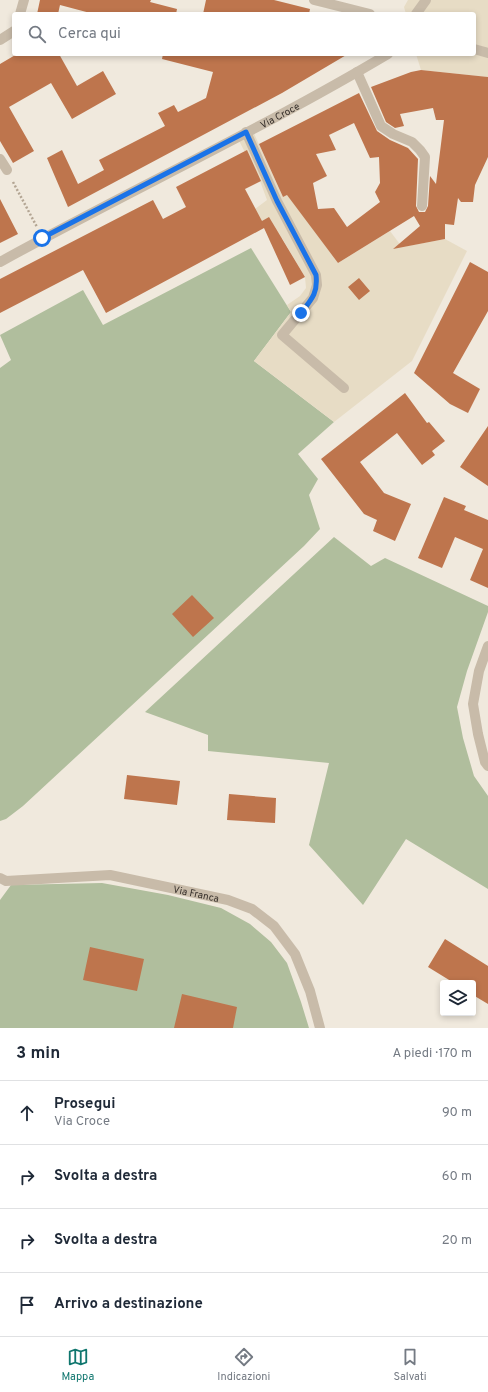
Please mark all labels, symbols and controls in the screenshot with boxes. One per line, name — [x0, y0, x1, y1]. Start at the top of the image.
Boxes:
search box — [12, 12, 476, 56]
icon: search — [26, 23, 48, 45]
text: Cerca qui — [58, 25, 121, 44]
street label: Via Croce — [258, 100, 302, 132]
route start — [33, 229, 51, 247]
route end — [292, 304, 310, 322]
street label: Via Franca — [172, 884, 220, 906]
map controls — [440, 980, 476, 1016]
button: layers — [440, 980, 476, 1016]
text: 3 min — [16, 1043, 60, 1065]
text: A piedi · 170 m — [392, 1046, 472, 1062]
text: Prosegui — [54, 1095, 115, 1114]
icon: ahead — [16, 1102, 38, 1124]
text: 90 m — [442, 1105, 472, 1121]
text: Via Croce — [54, 1114, 110, 1130]
icon: right — [16, 1166, 38, 1188]
text: Svolta a destra — [54, 1167, 157, 1186]
text: 60 m — [442, 1169, 472, 1185]
icon: right — [16, 1230, 38, 1252]
text: Svolta a destra — [54, 1231, 157, 1250]
text: 20 m — [442, 1233, 472, 1249]
icon: arrive — [16, 1294, 38, 1316]
text: Arrivo a destinazione — [54, 1295, 203, 1314]
tab: Mappa — [62, 1346, 94, 1384]
tab: Indicazioni — [217, 1346, 270, 1384]
tab: Salvati — [393, 1346, 426, 1384]

